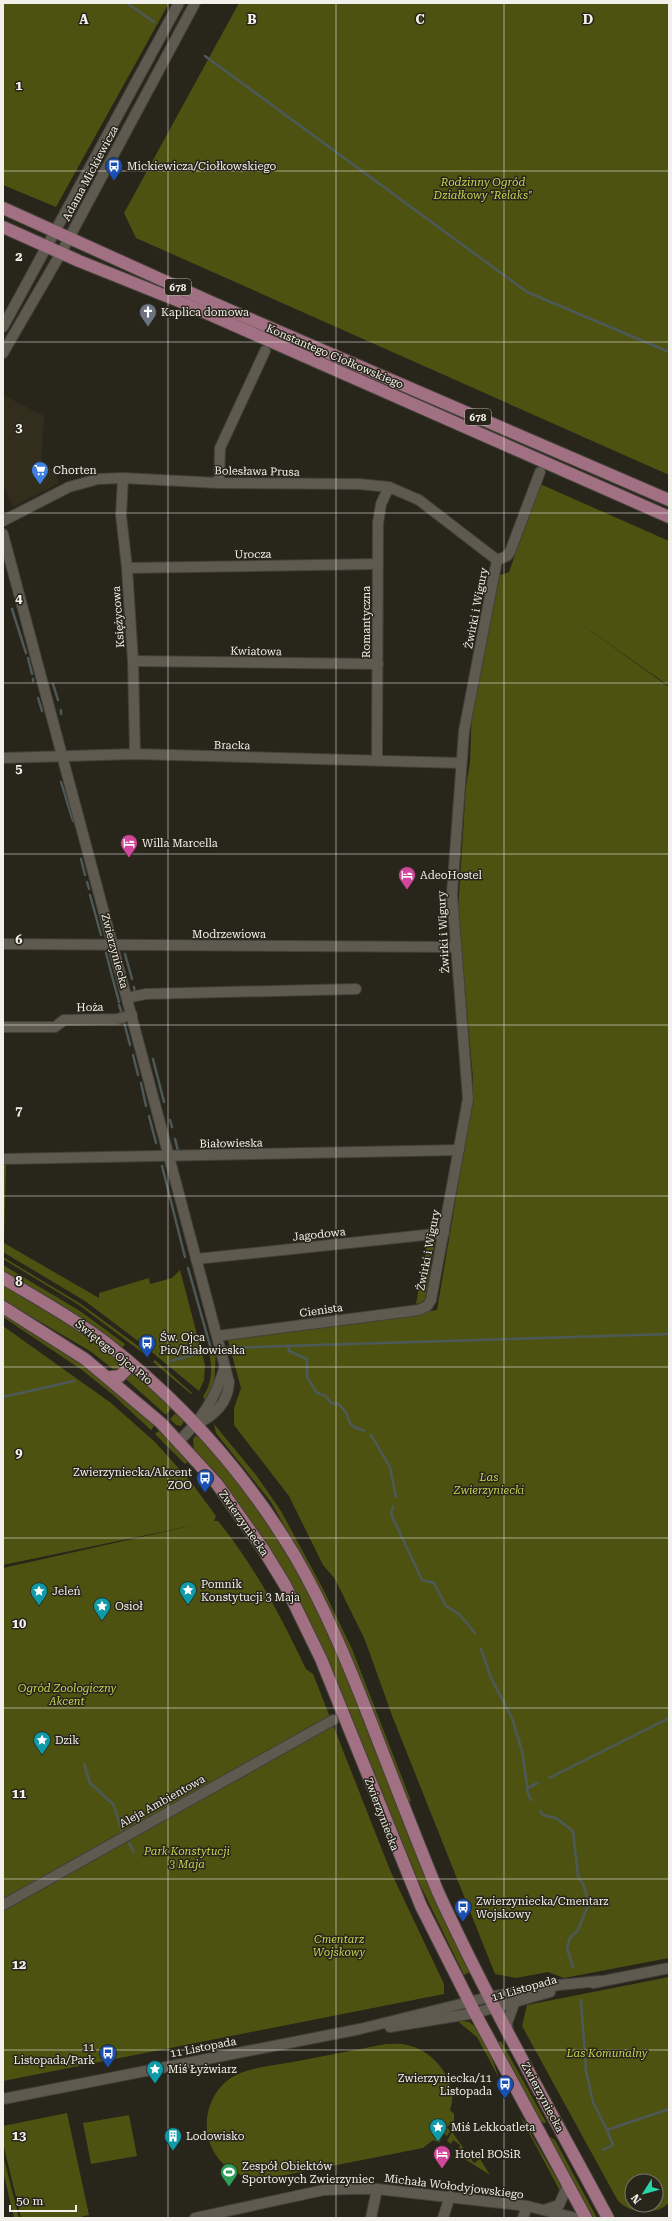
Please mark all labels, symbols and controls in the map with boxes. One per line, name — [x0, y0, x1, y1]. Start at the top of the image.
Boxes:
text: A — [79, 12, 89, 27]
text: B — [247, 12, 257, 27]
text: C — [415, 12, 425, 27]
text: D — [583, 12, 593, 27]
text: 1 — [15, 78, 23, 93]
street label: Adama Mickiewicza — [60, 123, 121, 223]
bus stop icon: Mickiewicza/Ciołkowskiego — [104, 156, 124, 181]
place label: Mickiewicza/Ciołkowskiego — [127, 160, 277, 173]
park label: Rodzinny Ogród Działkowy "Relaks" — [433, 176, 532, 202]
text: 2 — [15, 249, 23, 264]
road number: 678 — [165, 279, 191, 295]
church icon: Kaplica domowa — [138, 302, 158, 327]
place label: Kaplica domowa — [161, 306, 249, 319]
street label: Konstantego Ciołkowskiego — [264, 322, 406, 391]
road number: 678 — [465, 409, 491, 425]
text: 3 — [15, 420, 23, 435]
supermarket icon: Chorten — [30, 460, 50, 485]
place label: Chorten — [53, 464, 97, 477]
street label: Bolesława Prusa — [214, 464, 300, 479]
street label: Urocza — [234, 548, 272, 561]
street label: Żwirki i Wigury — [461, 566, 491, 650]
street label: Księżycowa — [110, 586, 127, 648]
street label: Romantyczna — [360, 586, 373, 658]
text: 4 — [15, 591, 23, 606]
street label: Kwiatowa — [230, 645, 282, 658]
street label: Bracka — [214, 739, 250, 752]
text: 5 — [15, 761, 23, 776]
hotel icon: Willa Marcella — [119, 833, 139, 858]
place label: Willa Marcella — [142, 837, 218, 850]
hotel icon: AdeoHostel — [397, 865, 417, 890]
place label: AdeoHostel — [420, 869, 483, 882]
street label: Żwirki i Wigury — [434, 890, 452, 974]
street label: Zwierzyniecka — [98, 912, 131, 990]
street label: Modrzewiowa — [192, 928, 266, 941]
text: 6 — [15, 932, 23, 947]
street label: Hoża — [76, 1001, 104, 1014]
text: 7 — [15, 1103, 23, 1118]
street label: Białowieska — [199, 1136, 263, 1151]
street label: Żwirki i Wigury — [413, 1208, 443, 1292]
street label: Jagodowa — [292, 1225, 346, 1244]
text: 8 — [15, 1274, 23, 1289]
street label: Cienista — [299, 1301, 344, 1320]
street label: Świętego Ojca Pio — [73, 1317, 156, 1388]
place label: Św. Ojca Pio/Białowieska — [160, 1330, 245, 1357]
bus stop icon: Św. Ojca Pio/Białowieska — [137, 1333, 157, 1358]
text: 9 — [15, 1445, 23, 1460]
place label: Zwierzyniecka/Akcent ZOO — [73, 1466, 192, 1492]
bus stop icon: Zwierzyniecka/Akcent ZOO — [195, 1468, 215, 1493]
park label: Las Zwierzyniecki — [453, 1471, 525, 1497]
street label: Zwierzyniecka — [216, 1488, 271, 1559]
place label: Pomnik Konstytucji 3 Maja — [201, 1578, 300, 1604]
place icon: Pomnik Konstytucji 3 Maja — [178, 1580, 198, 1605]
place icon: Jeleń — [29, 1581, 49, 1606]
place label: Jeleń — [52, 1585, 81, 1598]
place icon: Osioł — [92, 1596, 112, 1621]
place label: Osioł — [115, 1600, 143, 1613]
text: 10 — [12, 1616, 26, 1631]
park label: Ogród Zoologiczny Akcent — [18, 1682, 117, 1708]
place icon: Dzik — [32, 1730, 52, 1755]
place label: Dzik — [55, 1734, 79, 1747]
street label: Aleja Ambientowa — [117, 1772, 207, 1830]
street label: Zwierzyniecka — [362, 1776, 401, 1853]
text: 11 — [12, 1786, 26, 1801]
park label: Park Konstytucji 3 Maja — [143, 1845, 231, 1871]
place label: Zwierzyniecka/Cmentarz Wojskowy — [476, 1895, 609, 1921]
bus stop icon: Zwierzyniecka/Cmentarz Wojskowy — [453, 1897, 473, 1922]
park label: Cmentarz Wojskowy — [313, 1933, 366, 1959]
text: 12 — [12, 1957, 26, 1972]
street label: 11 Listopada — [490, 1973, 558, 2004]
street label: 11 Listopada — [169, 2035, 237, 2060]
place label: 11 Listopada/Park — [14, 2041, 95, 2067]
bus stop icon: 11 Listopada/Park — [98, 2043, 118, 2068]
park label: Las Komunalny — [566, 2047, 648, 2060]
place icon: Miś Łyżwiarz — [145, 2059, 165, 2084]
street label: Zwierzyniecka — [519, 2060, 566, 2134]
place label: Miś Łyżwiarz — [168, 2063, 237, 2076]
place label: Zwierzyniecka/11 Listopada — [398, 2072, 492, 2098]
bus stop icon: Zwierzyniecka/11 Listopada — [495, 2074, 515, 2099]
place icon: Miś Lekkoatleta — [428, 2117, 448, 2142]
place label: Miś Lekkoatleta — [451, 2121, 535, 2134]
building icon: Lodowisko — [163, 2126, 183, 2151]
text: 13 — [12, 2128, 26, 2143]
place label: Lodowisko — [186, 2130, 245, 2143]
hotel icon: Hotel BOSiR — [432, 2144, 452, 2169]
place label: Hotel BOSiR — [455, 2148, 521, 2161]
place label: Zespół Obiektów Sportowych Zwierzyniec — [242, 2160, 374, 2186]
sports icon: Zespół Obiektów Sportowych Zwierzyniec — [219, 2162, 239, 2187]
street label: Michała Wołodyjowskiego — [384, 2172, 525, 2202]
north arrow — [624, 2173, 664, 2213]
scale bar — [10, 2187, 76, 2213]
text: N — [628, 2191, 644, 2206]
text: 50 m — [16, 2194, 43, 2208]

